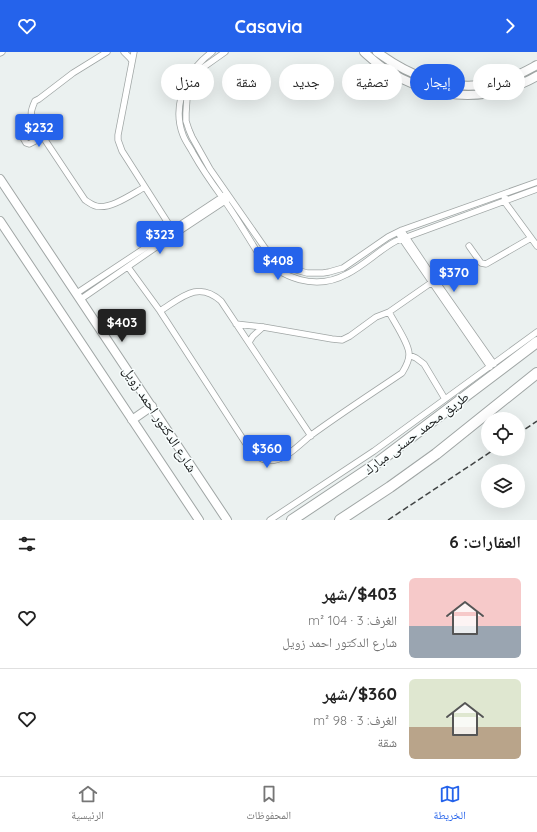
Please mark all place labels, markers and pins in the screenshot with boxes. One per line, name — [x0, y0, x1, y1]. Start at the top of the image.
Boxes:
pin: $232 — [15, 114, 63, 148]
pin: $323 — [136, 221, 184, 255]
pin: $408 — [254, 247, 302, 281]
pin: $370 — [430, 259, 478, 293]
pin: $403 — [98, 309, 146, 343]
pin: $360 — [243, 435, 291, 469]

